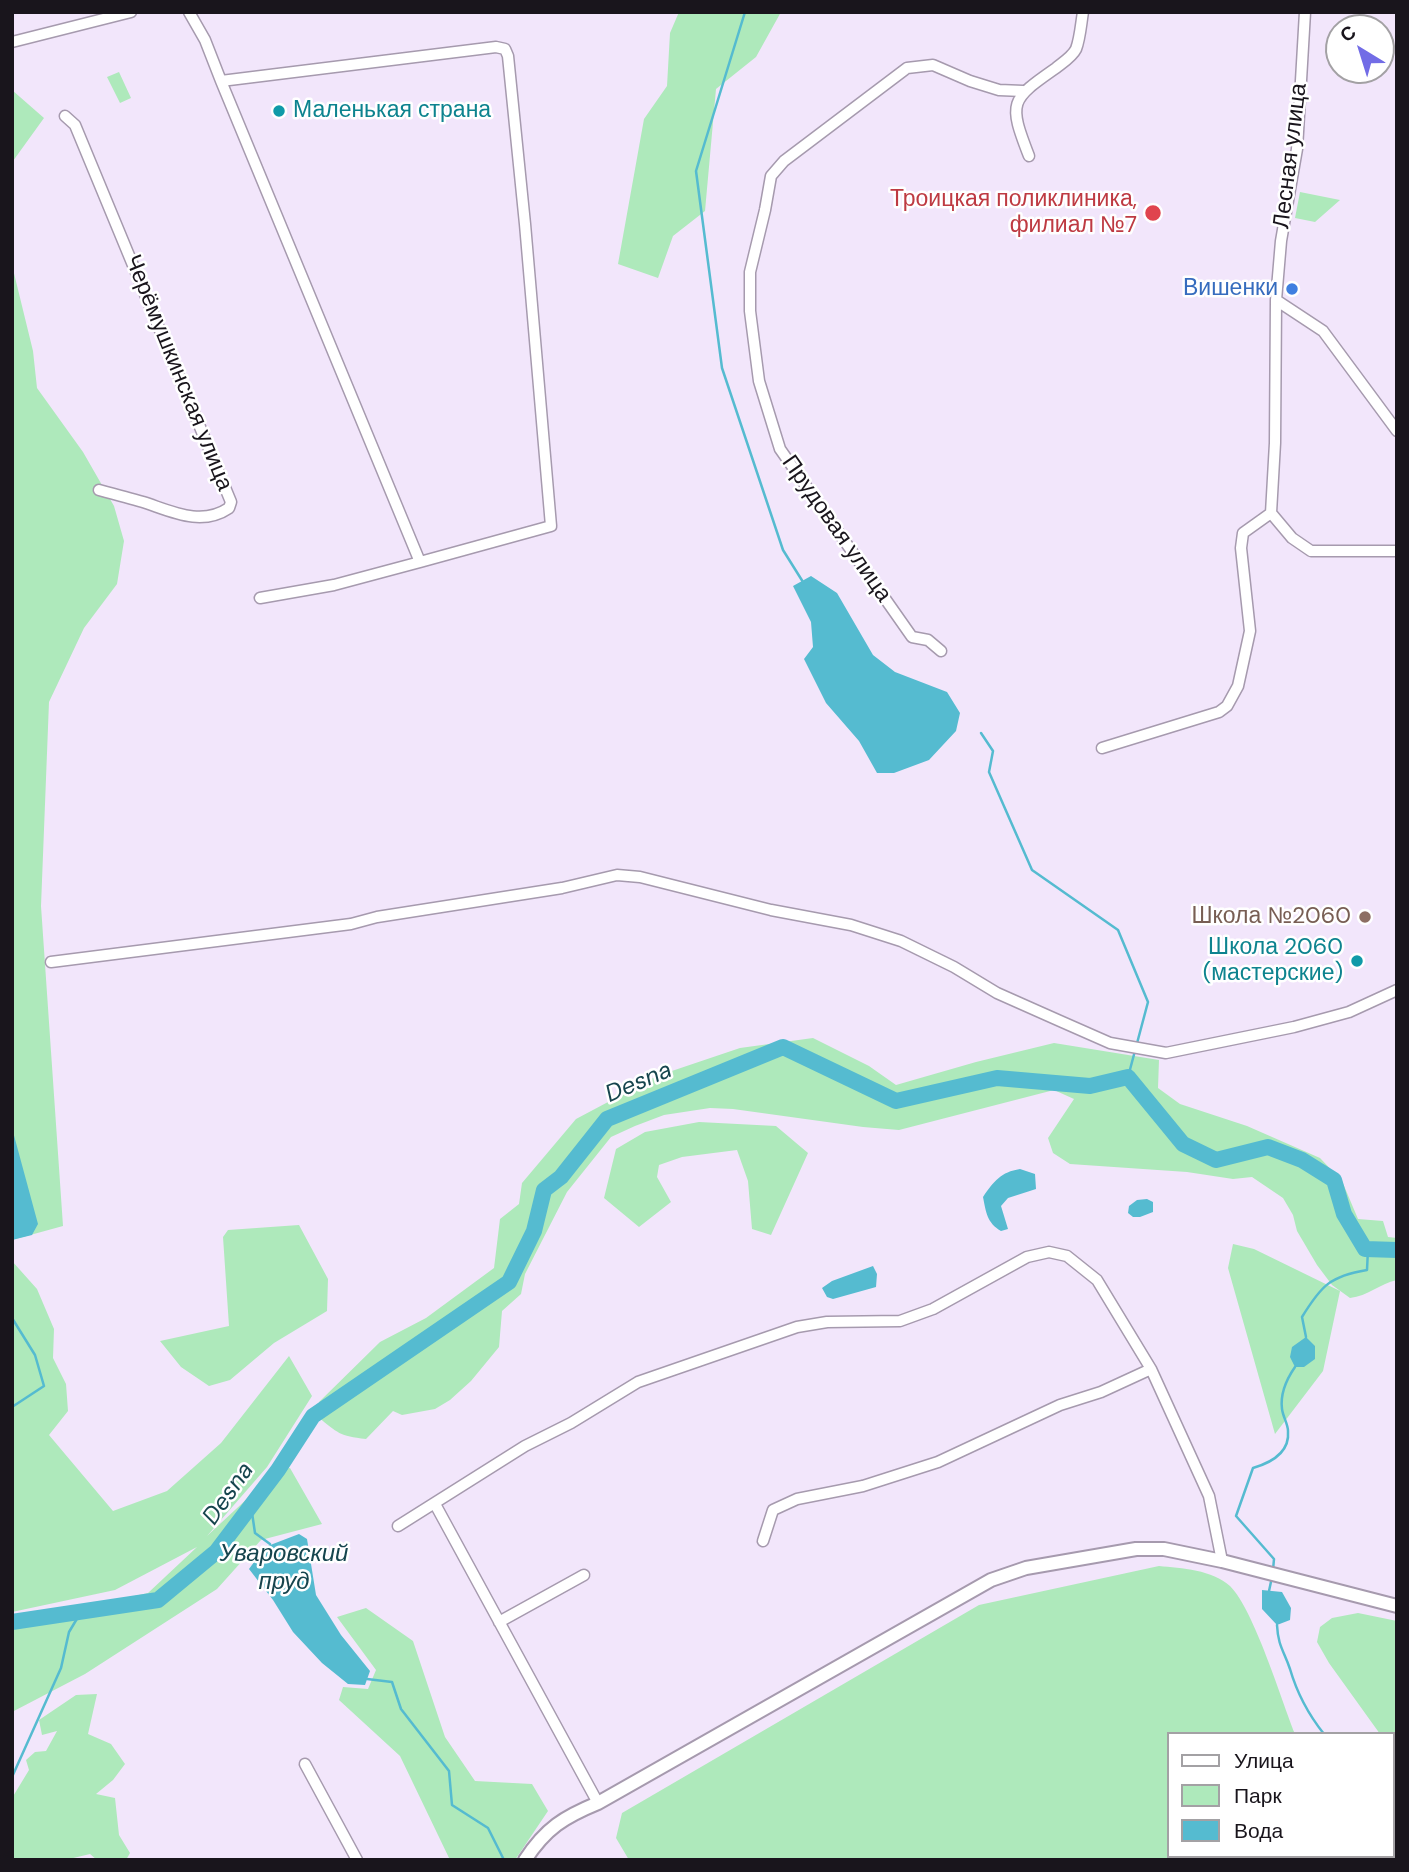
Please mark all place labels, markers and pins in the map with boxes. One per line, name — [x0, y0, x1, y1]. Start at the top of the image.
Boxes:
place label: Маленькая страна — [293, 97, 491, 125]
marker: Маленькая страна — [271, 103, 287, 119]
place label: Троицкая поликлиника, филиал №7 — [890, 186, 1137, 240]
marker: Троицкая поликлиника, филиал №7 — [1143, 203, 1163, 223]
place label: Вишенки — [1183, 275, 1278, 303]
marker: Вишенки — [1284, 281, 1300, 297]
place label: Школа №2060 — [1191, 903, 1351, 931]
marker: Школа №2060 — [1357, 909, 1373, 925]
place label: Школа 2060 (мастерские) — [1203, 934, 1343, 988]
marker: Школа 2060 (мастерские) — [1349, 953, 1365, 969]

